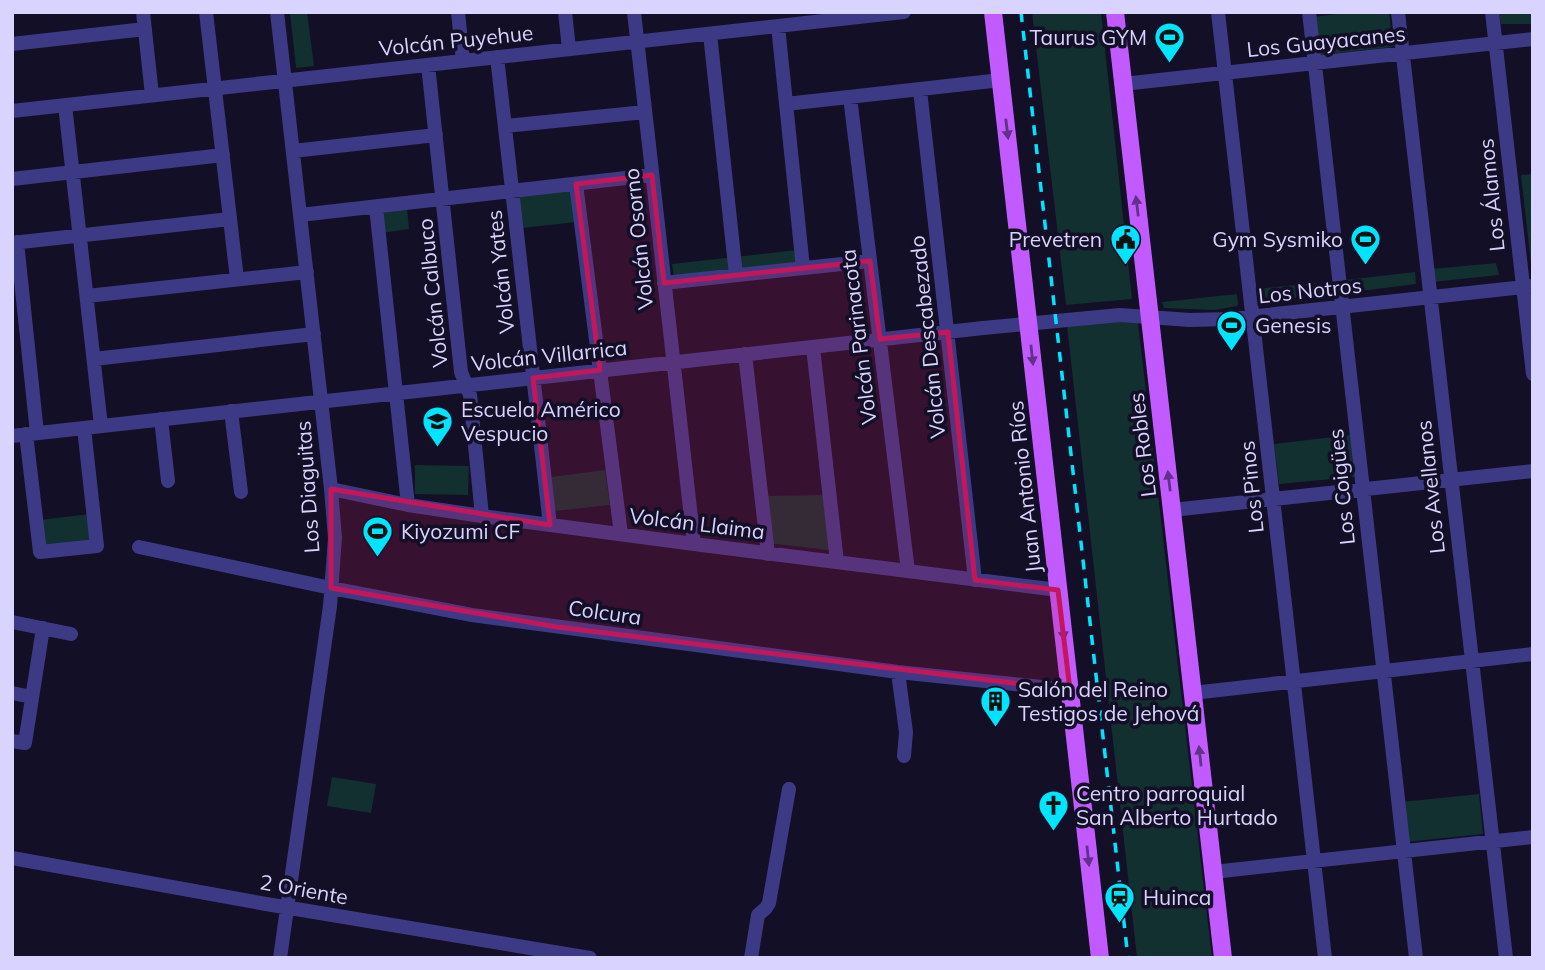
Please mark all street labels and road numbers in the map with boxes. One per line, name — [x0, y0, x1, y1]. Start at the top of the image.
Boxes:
street label: Volcán Puyehue — [378, 19, 534, 61]
street label: Los Guayacanes — [1245, 20, 1407, 62]
street label: Los Álamos — [1472, 137, 1510, 253]
street label: Volcán Osorno — [618, 167, 658, 311]
street label: Volcán Yates — [481, 209, 519, 335]
street label: Volcán Calbuco — [411, 217, 453, 369]
street label: Volcán Descabezado — [903, 234, 951, 440]
street label: Volcán Parinacota — [834, 248, 882, 426]
street label: Los Notros — [1257, 272, 1363, 308]
street label: Volcán Villarrica — [470, 334, 628, 376]
street label: Los Robles — [1123, 391, 1161, 499]
street label: Juan Antonio Ríos — [1002, 400, 1046, 574]
street label: Los Avellanos — [1410, 419, 1450, 555]
street label: Los Diaguitas — [289, 420, 325, 554]
street label: Los Coigües — [1322, 428, 1360, 546]
street label: Los Pinos — [1233, 440, 1269, 534]
street label: Volcán Llaima — [628, 502, 766, 544]
street label: Colcura — [567, 594, 643, 630]
street label: 2 Oriente — [258, 868, 350, 910]

